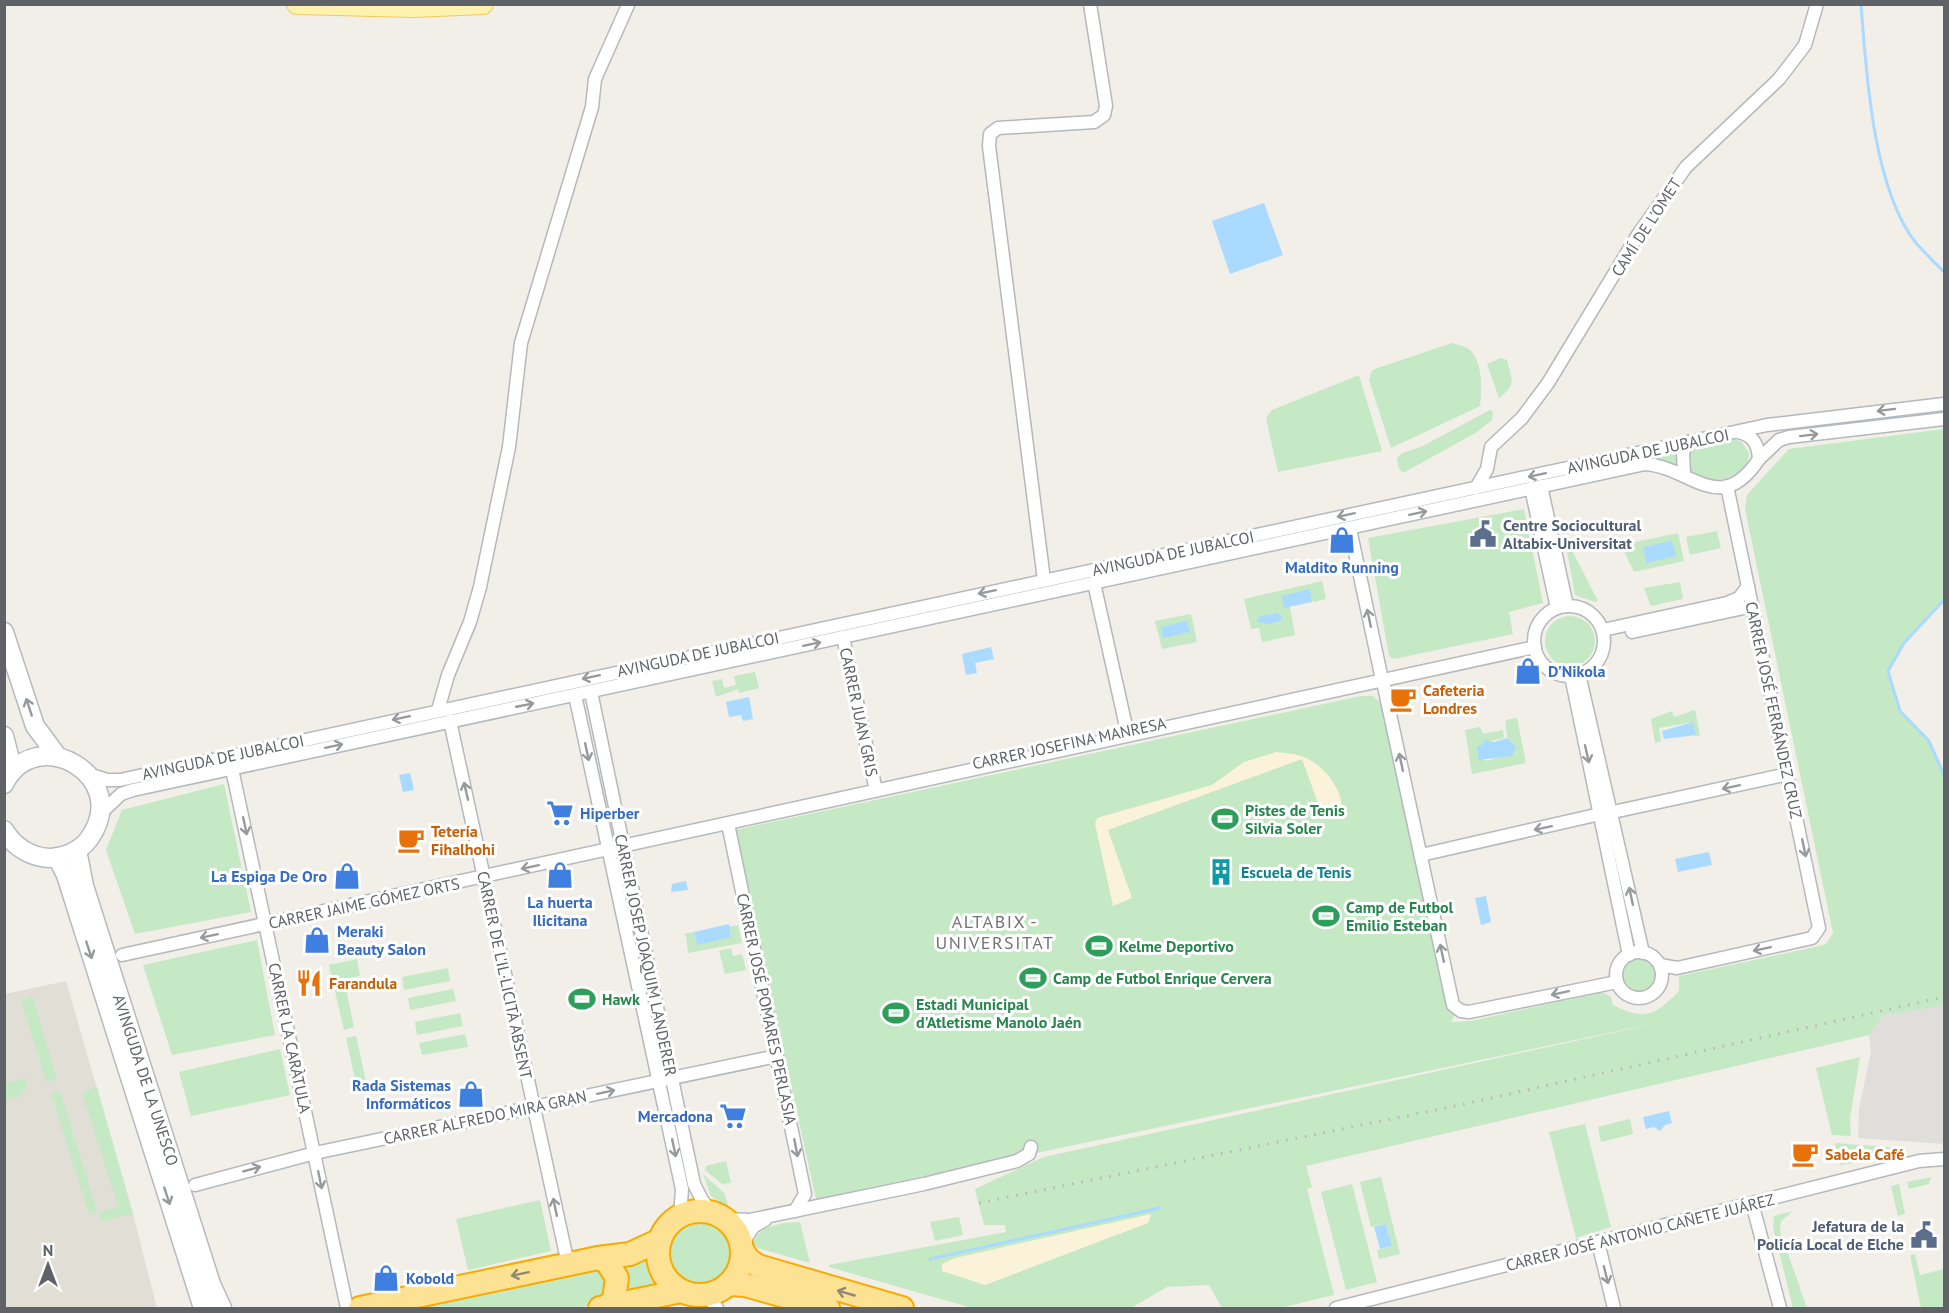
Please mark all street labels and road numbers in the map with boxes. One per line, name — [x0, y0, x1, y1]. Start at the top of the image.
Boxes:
street label: CAMÍ DE L'OMET — [1607, 174, 1685, 280]
street label: AVINGUDA DE JUBALCOI — [1565, 424, 1731, 478]
street label: AVINGUDA DE JUBALCOI — [1090, 526, 1256, 580]
street label: CARRER JOSÉ FERRÁNDEZ CRUZ — [1741, 600, 1807, 821]
street label: AVINGUDA DE JUBALCOI — [615, 627, 781, 681]
street label: CARRER JUAN GRIS — [836, 646, 882, 778]
street label: CARRER JOSEFINA MANRESA — [970, 713, 1168, 773]
street label: AVINGUDA DE JUBALCOI — [140, 730, 306, 784]
street label: CARRER JOSEP JOAQUIM LANDERER — [611, 832, 681, 1078]
street label: CARRER DE L'IL·LICITÀ ABSENT — [473, 869, 537, 1081]
street label: CARRER JAIME GÓMEZ ORTS — [267, 873, 461, 933]
street label: CARRER JOSÉ POMARES PERLASIA — [733, 891, 801, 1127]
street label: CARRER LA CARÀTULA — [264, 961, 316, 1116]
street label: AVINGUDA DE LA UNESCO — [109, 992, 183, 1168]
street label: CARRER ALFREDO MIRA GRAN — [382, 1086, 588, 1148]
street label: CARRER JOSÉ ANTONIO CAÑETE JUÁREZ — [1504, 1189, 1777, 1275]

